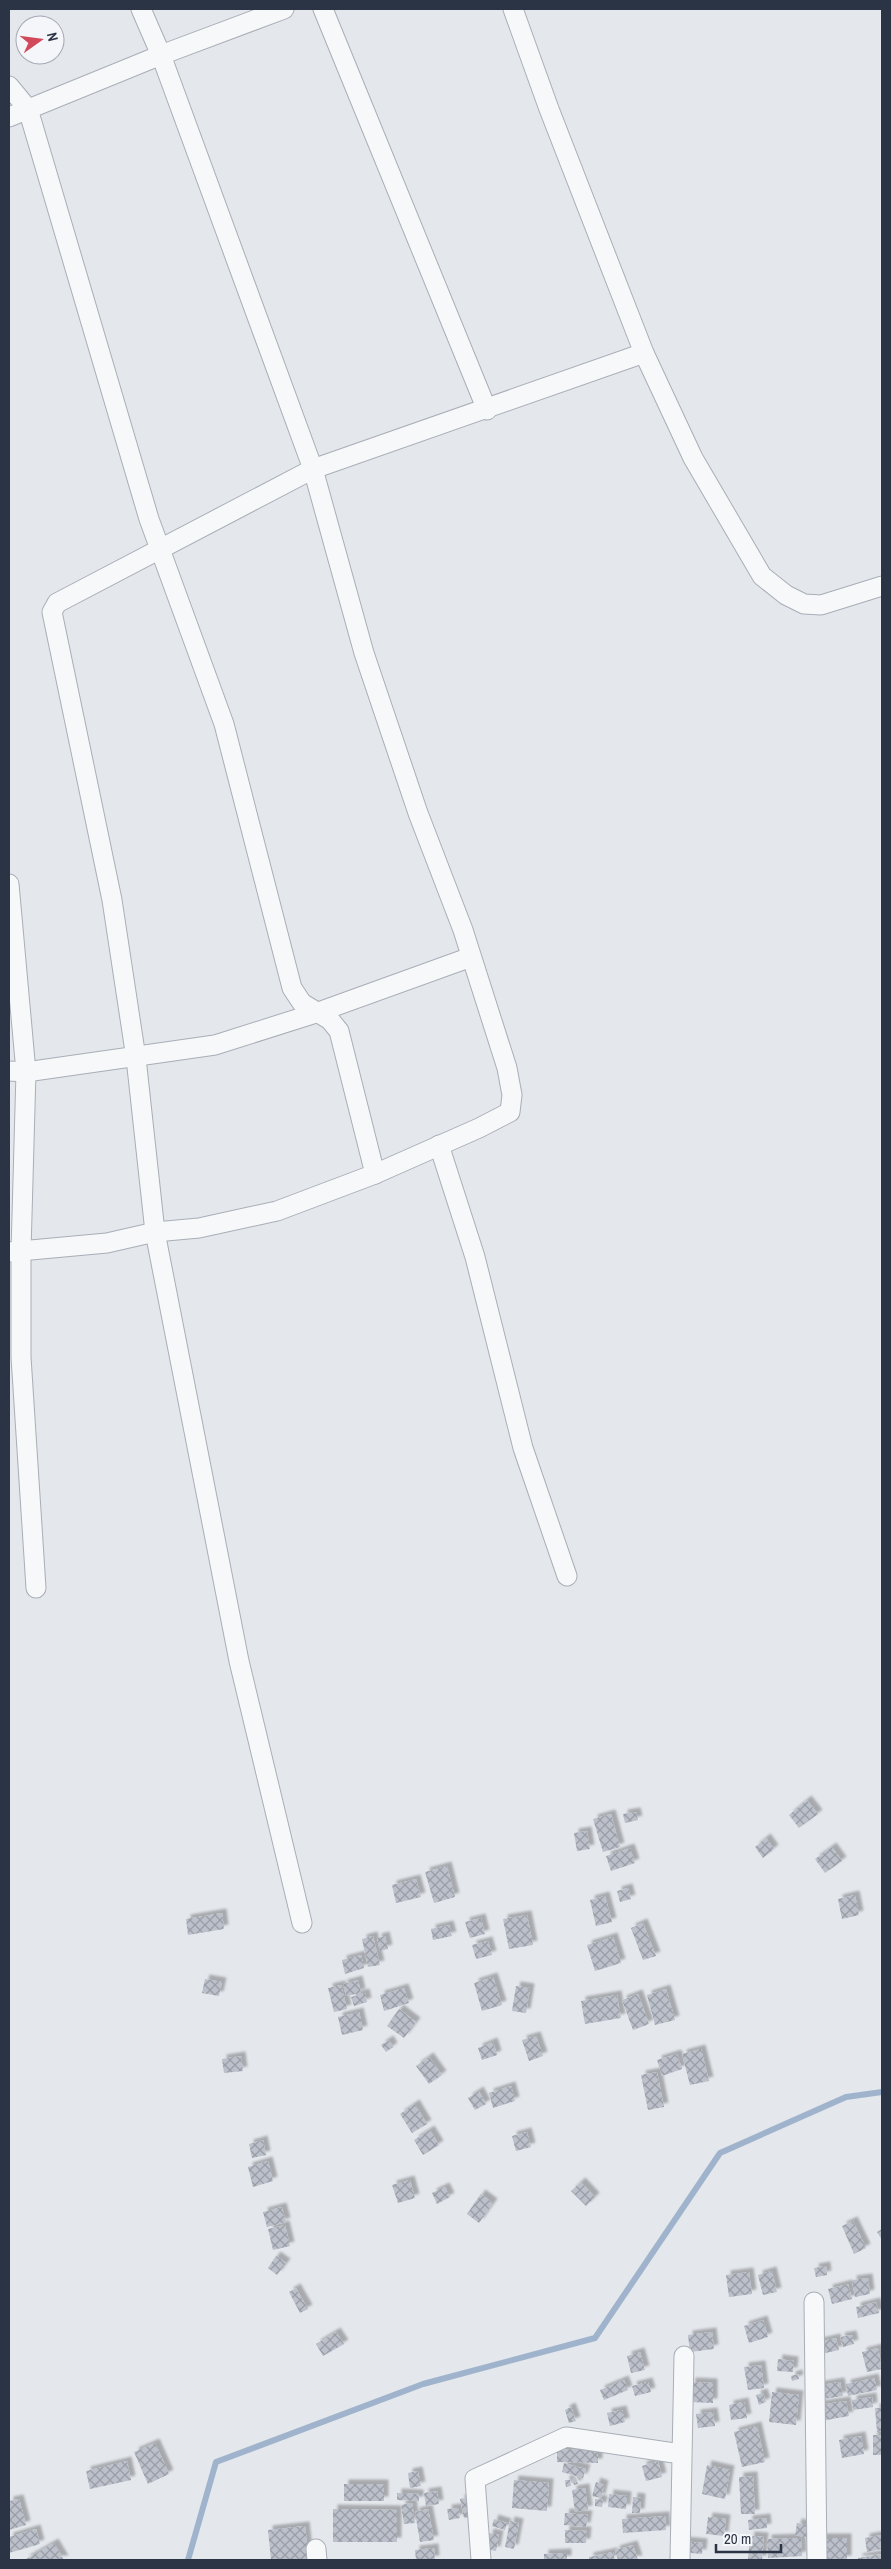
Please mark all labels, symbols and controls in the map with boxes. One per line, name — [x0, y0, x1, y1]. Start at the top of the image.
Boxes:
north arrow — [15, 15, 65, 65]
text: N — [43, 31, 62, 43]
scale bar — [716, 2522, 781, 2554]
text: 20 m — [724, 2528, 751, 2549]

